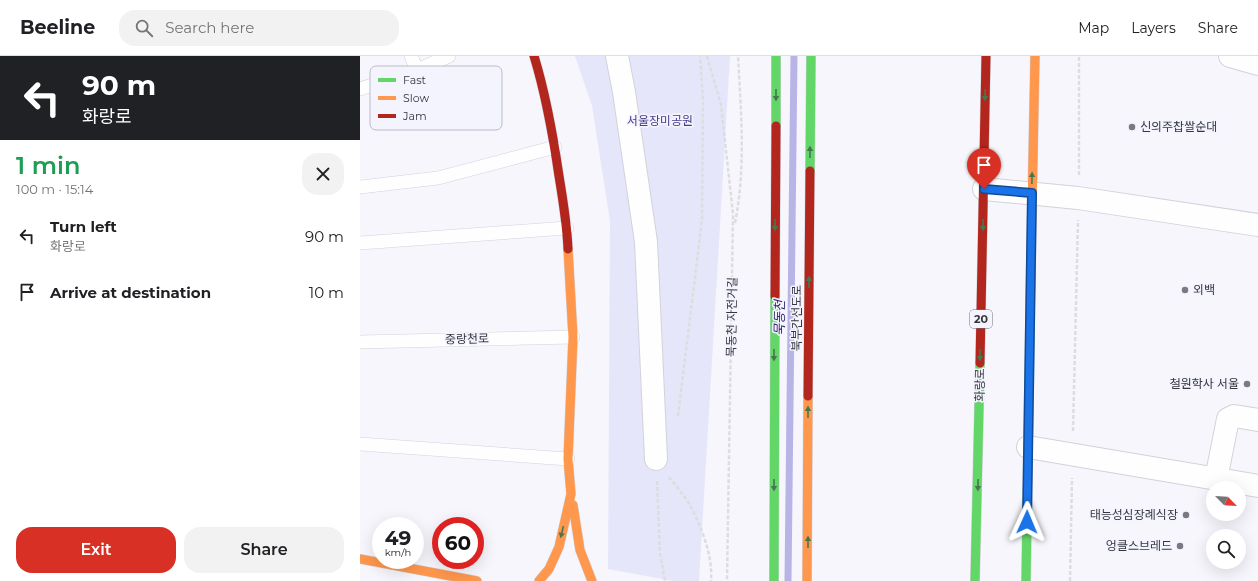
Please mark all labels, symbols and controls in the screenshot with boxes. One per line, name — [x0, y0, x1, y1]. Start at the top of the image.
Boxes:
search box — [119, 10, 399, 46]
text: Beeline — [20, 16, 95, 39]
icon: search — [133, 17, 155, 39]
text: Search here — [165, 18, 254, 37]
text: Map — [1078, 19, 1109, 37]
text: Layers — [1131, 19, 1176, 37]
text: Share — [1198, 19, 1238, 37]
legend — [370, 66, 502, 130]
text: 90 m — [82, 68, 156, 102]
icon: left — [16, 72, 68, 124]
text: Fast — [403, 73, 427, 87]
one-way arrow — [773, 89, 779, 102]
one-way arrow — [982, 89, 988, 102]
text: Slow — [403, 91, 429, 105]
text: 화랑로 — [82, 106, 132, 128]
text: Jam — [402, 109, 427, 123]
park label: 서울장미공원 — [627, 113, 693, 128]
place label: 신의주찹쌀순대 — [1140, 119, 1217, 134]
marker: 신의주찹쌀순대 — [1127, 122, 1137, 132]
one-way arrow — [807, 145, 813, 158]
pin — [967, 148, 1001, 189]
text: 1 min — [16, 151, 80, 180]
button: close — [302, 153, 344, 195]
icon: arrive — [973, 154, 995, 176]
one-way arrow — [1029, 172, 1036, 184]
text: 100 m · 15:14 — [16, 181, 93, 197]
text: Turn left — [50, 217, 117, 236]
one-way arrow — [772, 219, 778, 232]
one-way arrow — [980, 219, 986, 232]
icon: left — [16, 225, 38, 247]
text: 90 m — [305, 227, 344, 246]
text: 화랑로 — [50, 238, 86, 254]
one-way arrow — [806, 275, 812, 288]
street label: 묵동천 자전거길 — [723, 277, 740, 357]
icon: arrive — [16, 281, 38, 303]
place label: 외백 — [1193, 282, 1215, 297]
text: Arrive at destination — [50, 283, 211, 302]
text: 10 m — [309, 283, 344, 302]
street label: 북부간선도로 — [789, 285, 804, 351]
marker: 외백 — [1180, 285, 1190, 295]
water label: 묵동천 — [771, 299, 787, 336]
road number: 20 — [970, 310, 992, 328]
street label: 중랑천로 — [445, 331, 489, 346]
one-way arrow — [771, 349, 777, 362]
one-way arrow — [977, 349, 984, 361]
street label: 화랑로 — [972, 368, 987, 402]
place label: 철원학사 서울 — [1170, 376, 1239, 391]
marker: 철원학사 서울 — [1242, 379, 1252, 389]
one-way arrow — [805, 405, 811, 418]
one-way arrow — [771, 479, 777, 492]
one-way arrow — [974, 479, 981, 491]
north arrow — [1206, 481, 1246, 521]
map controls — [1206, 481, 1246, 569]
position arrow — [1006, 501, 1048, 543]
place label: 태능성심장례식장 — [1090, 507, 1178, 522]
marker: 태능성심장례식장 — [1181, 510, 1191, 520]
speed limit sign: 60 — [432, 517, 484, 569]
text: 49 — [385, 526, 411, 550]
one-way arrow — [559, 526, 565, 539]
button: Exit — [16, 527, 176, 573]
button: Share — [184, 527, 344, 573]
button: search — [1206, 529, 1246, 569]
one-way arrow — [805, 535, 811, 548]
place label: 엉클스브레드 — [1106, 538, 1172, 553]
marker: 엉클스브레드 — [1175, 541, 1185, 551]
text: km/h — [385, 546, 411, 559]

